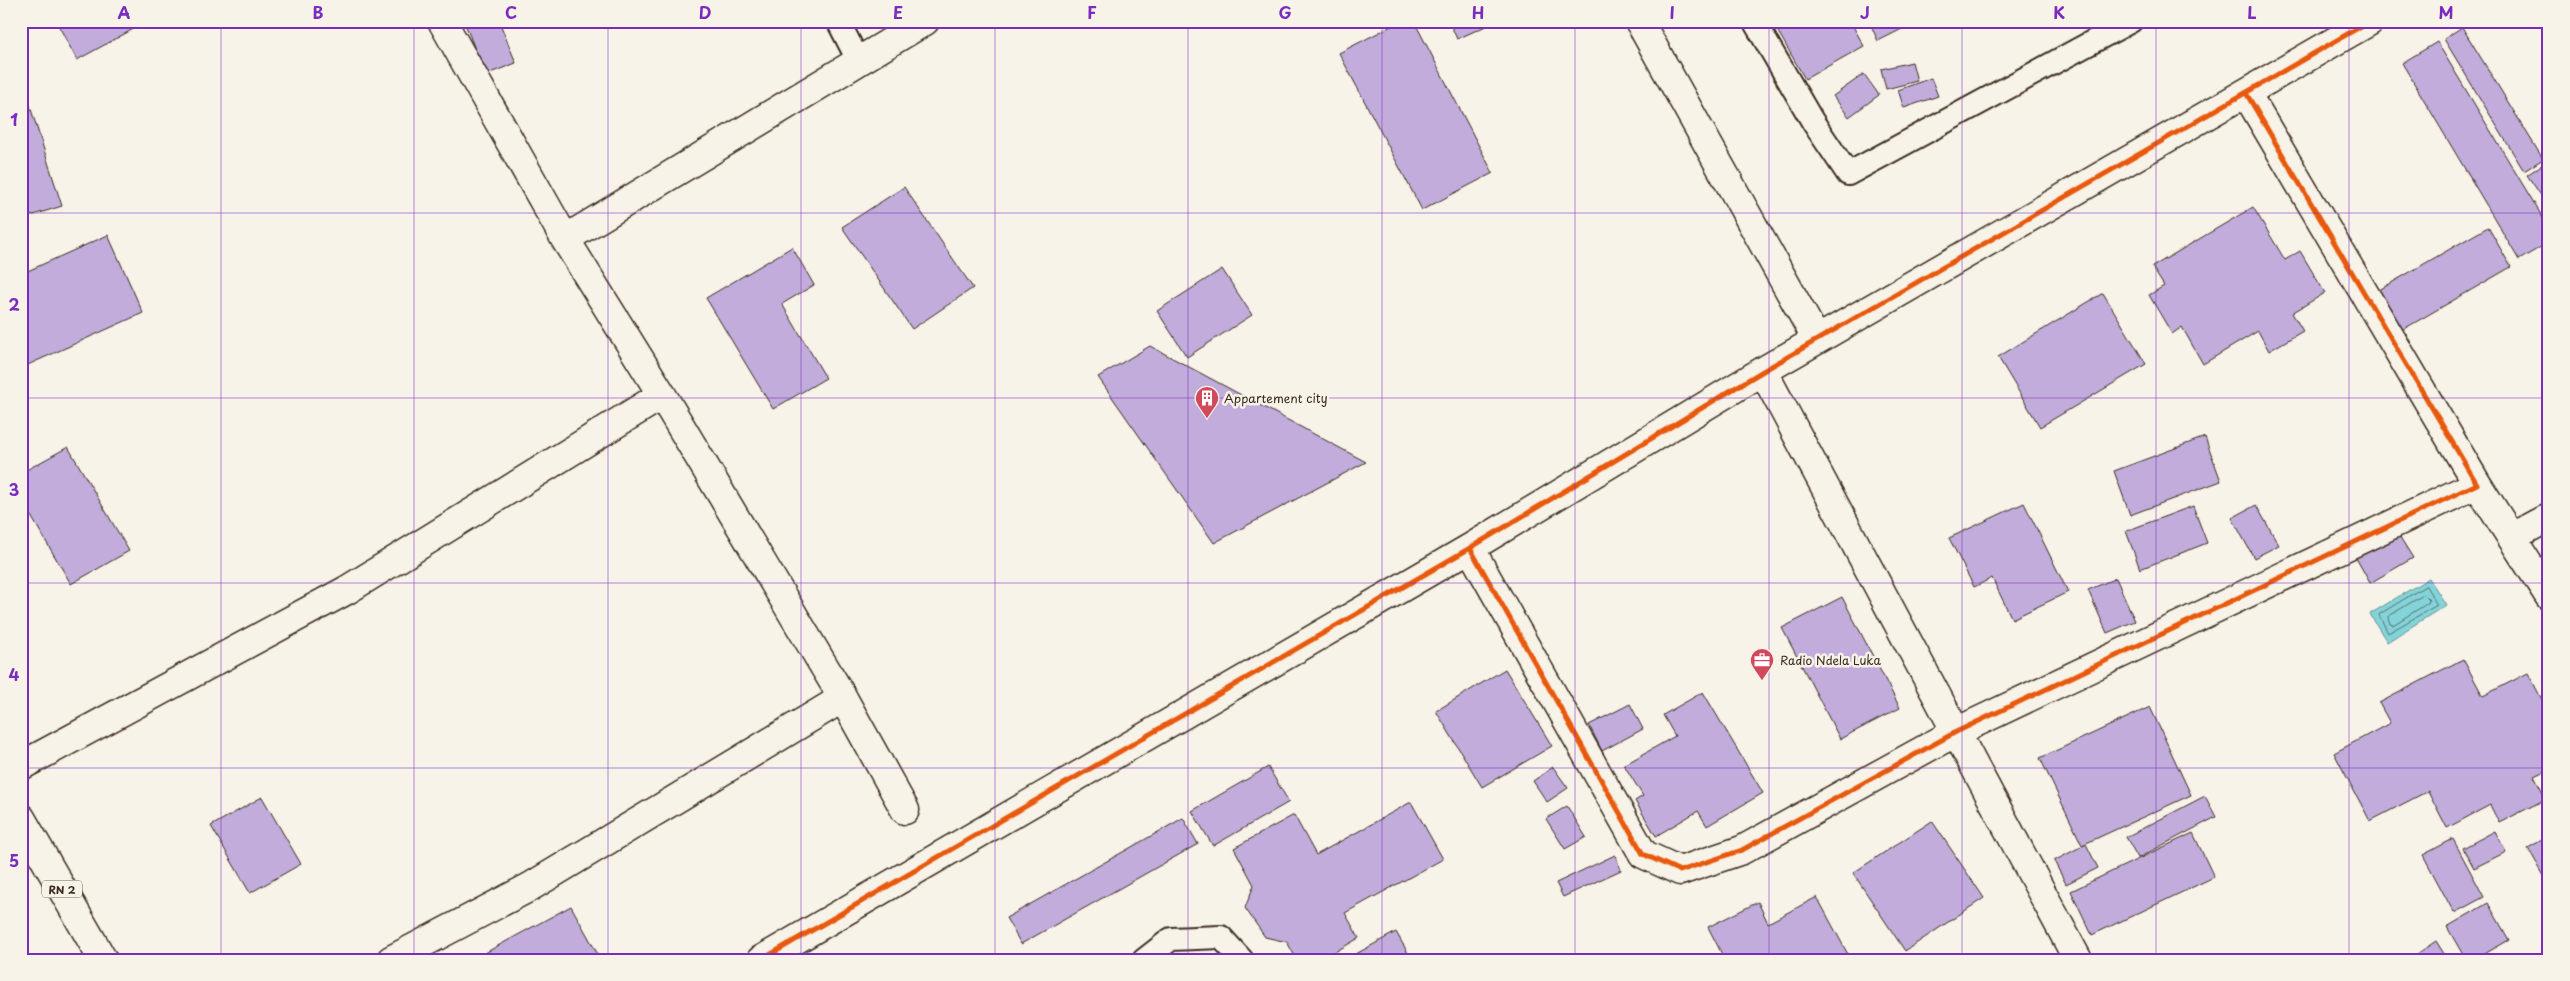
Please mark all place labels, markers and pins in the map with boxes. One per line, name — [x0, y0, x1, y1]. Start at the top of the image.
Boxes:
building icon: Appartement city — [1194, 385, 1220, 419]
place label: Appartement city — [1224, 389, 1328, 407]
office icon: Radio Ndela Luka — [1749, 647, 1775, 681]
place label: Radio Ndela Luka — [1780, 651, 1881, 669]

